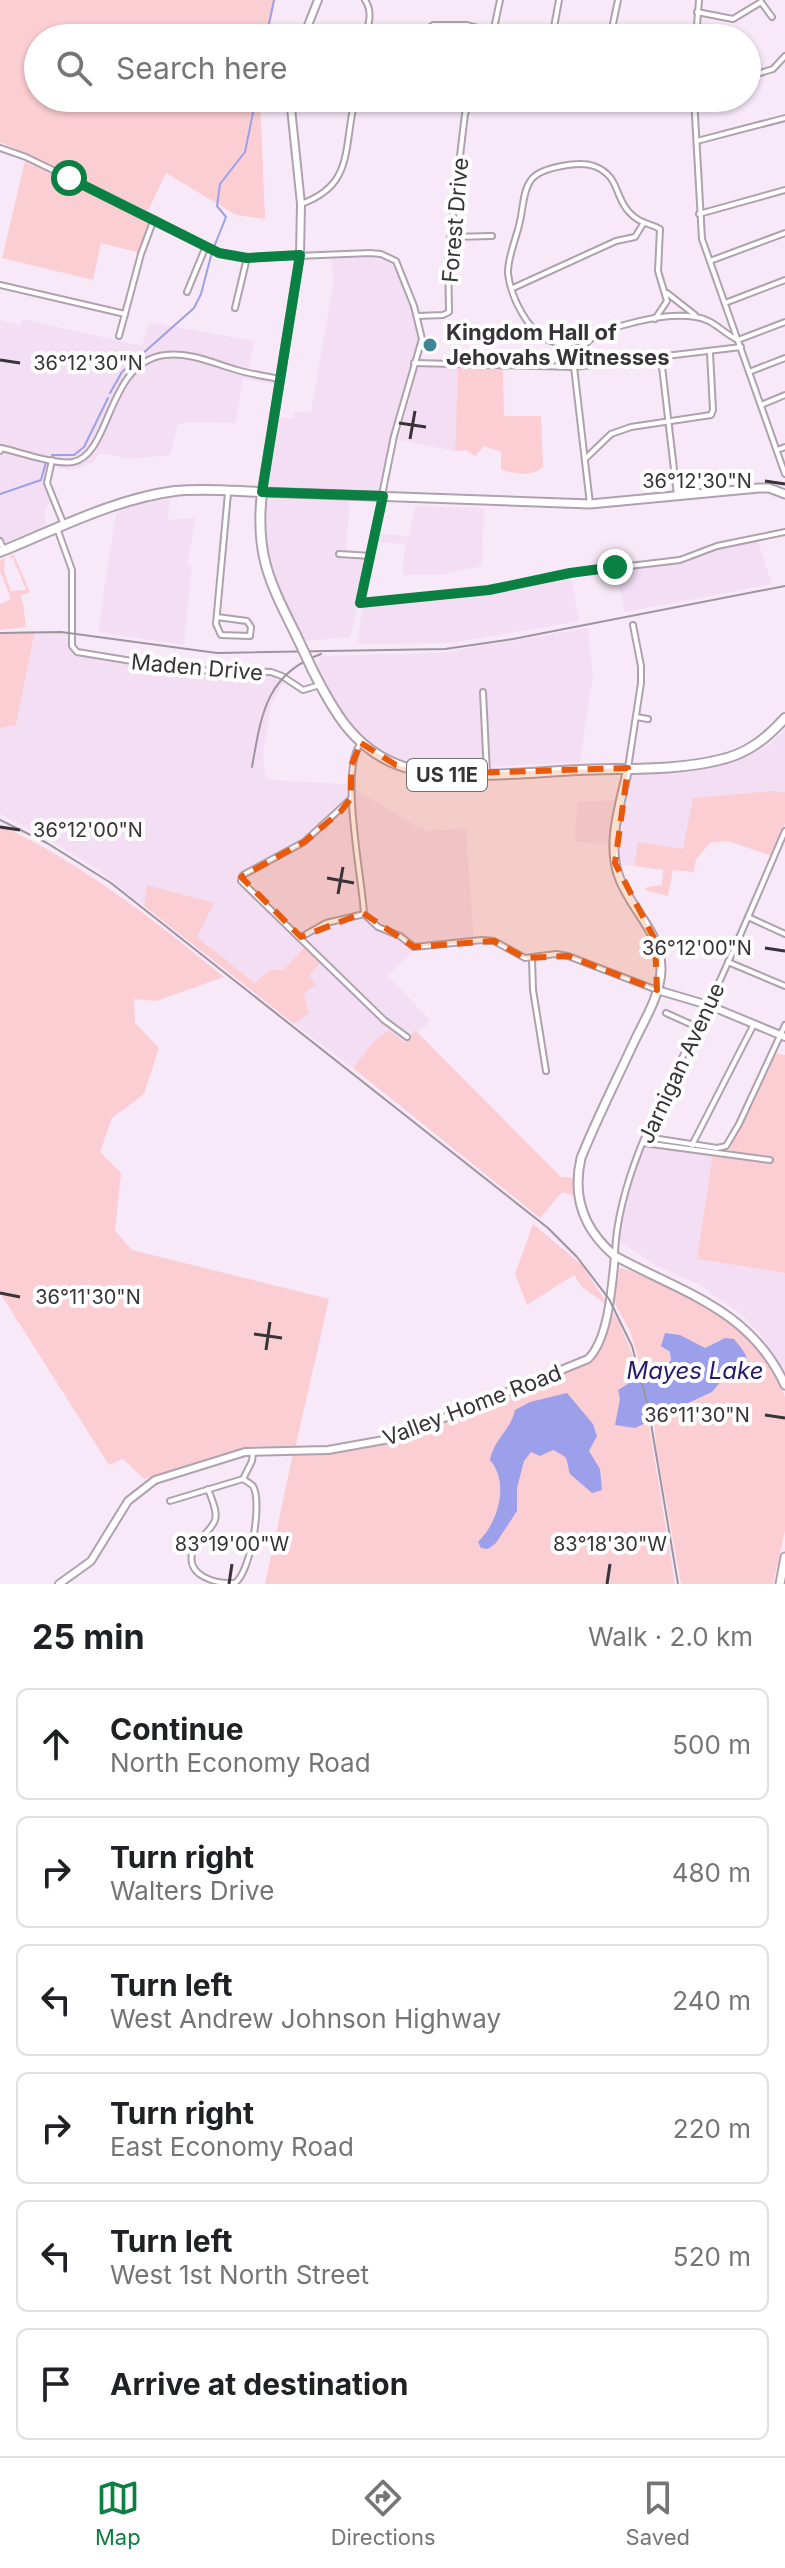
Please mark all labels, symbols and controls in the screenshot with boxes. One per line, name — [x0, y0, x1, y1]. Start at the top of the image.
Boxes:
search box — [24, 24, 761, 112]
icon: search — [52, 46, 96, 90]
text: Search here — [116, 50, 288, 86]
street label: Forest Drive — [437, 156, 473, 284]
route start — [51, 160, 87, 196]
place label: Kingdom Hall of Jehovahs Witnesses — [446, 319, 669, 370]
marker: Kingdom Hall of Jehovahs Witnesses — [421, 336, 439, 354]
text: 36°12'30"N — [33, 351, 143, 375]
text: 36°12'30"N — [642, 469, 752, 493]
route end — [597, 549, 633, 585]
street label: Maden Drive — [130, 648, 264, 686]
road number: US 11E — [407, 759, 487, 791]
text: 36°12'00"N — [33, 818, 143, 842]
text: 36°12'00"N — [642, 936, 752, 960]
street label: Jarnigan Avenue — [632, 979, 730, 1147]
text: 36°11'30"N — [35, 1285, 141, 1309]
water label: Mayes Lake — [626, 1356, 764, 1385]
street label: Valley Home Road — [379, 1359, 565, 1451]
text: 36°11'30"N — [644, 1403, 750, 1427]
text: 83°19'00"W — [175, 1532, 289, 1556]
text: 83°18'30"W — [553, 1532, 667, 1556]
text: 25 min — [32, 1616, 145, 1657]
text: Walk · 2.0 km — [588, 1621, 753, 1652]
text: Continue — [110, 1711, 244, 1747]
icon: ahead — [34, 1722, 78, 1766]
text: 500 m — [672, 1729, 751, 1760]
text: North Economy Road — [110, 1747, 371, 1778]
text: Turn right — [110, 1839, 254, 1875]
icon: right — [34, 1850, 78, 1894]
text: 480 m — [672, 1857, 751, 1888]
text: Walters Drive — [110, 1875, 274, 1906]
text: Turn left — [110, 1967, 232, 2003]
icon: left — [34, 1978, 78, 2022]
text: 240 m — [672, 1985, 751, 2016]
text: West Andrew Johnson Highway — [110, 2003, 501, 2034]
text: Turn right — [110, 2095, 254, 2131]
icon: right — [34, 2106, 78, 2150]
text: 220 m — [673, 2113, 751, 2144]
text: East Economy Road — [110, 2131, 354, 2162]
text: Turn left — [110, 2223, 232, 2259]
icon: left — [34, 2234, 78, 2278]
text: 520 m — [673, 2241, 751, 2272]
text: West 1st North Street — [110, 2259, 369, 2290]
icon: arrive — [34, 2362, 78, 2406]
text: Arrive at destination — [110, 2366, 408, 2402]
tab: Map — [95, 2476, 141, 2550]
tab: Directions — [331, 2476, 436, 2550]
tab: Saved — [626, 2476, 690, 2550]

